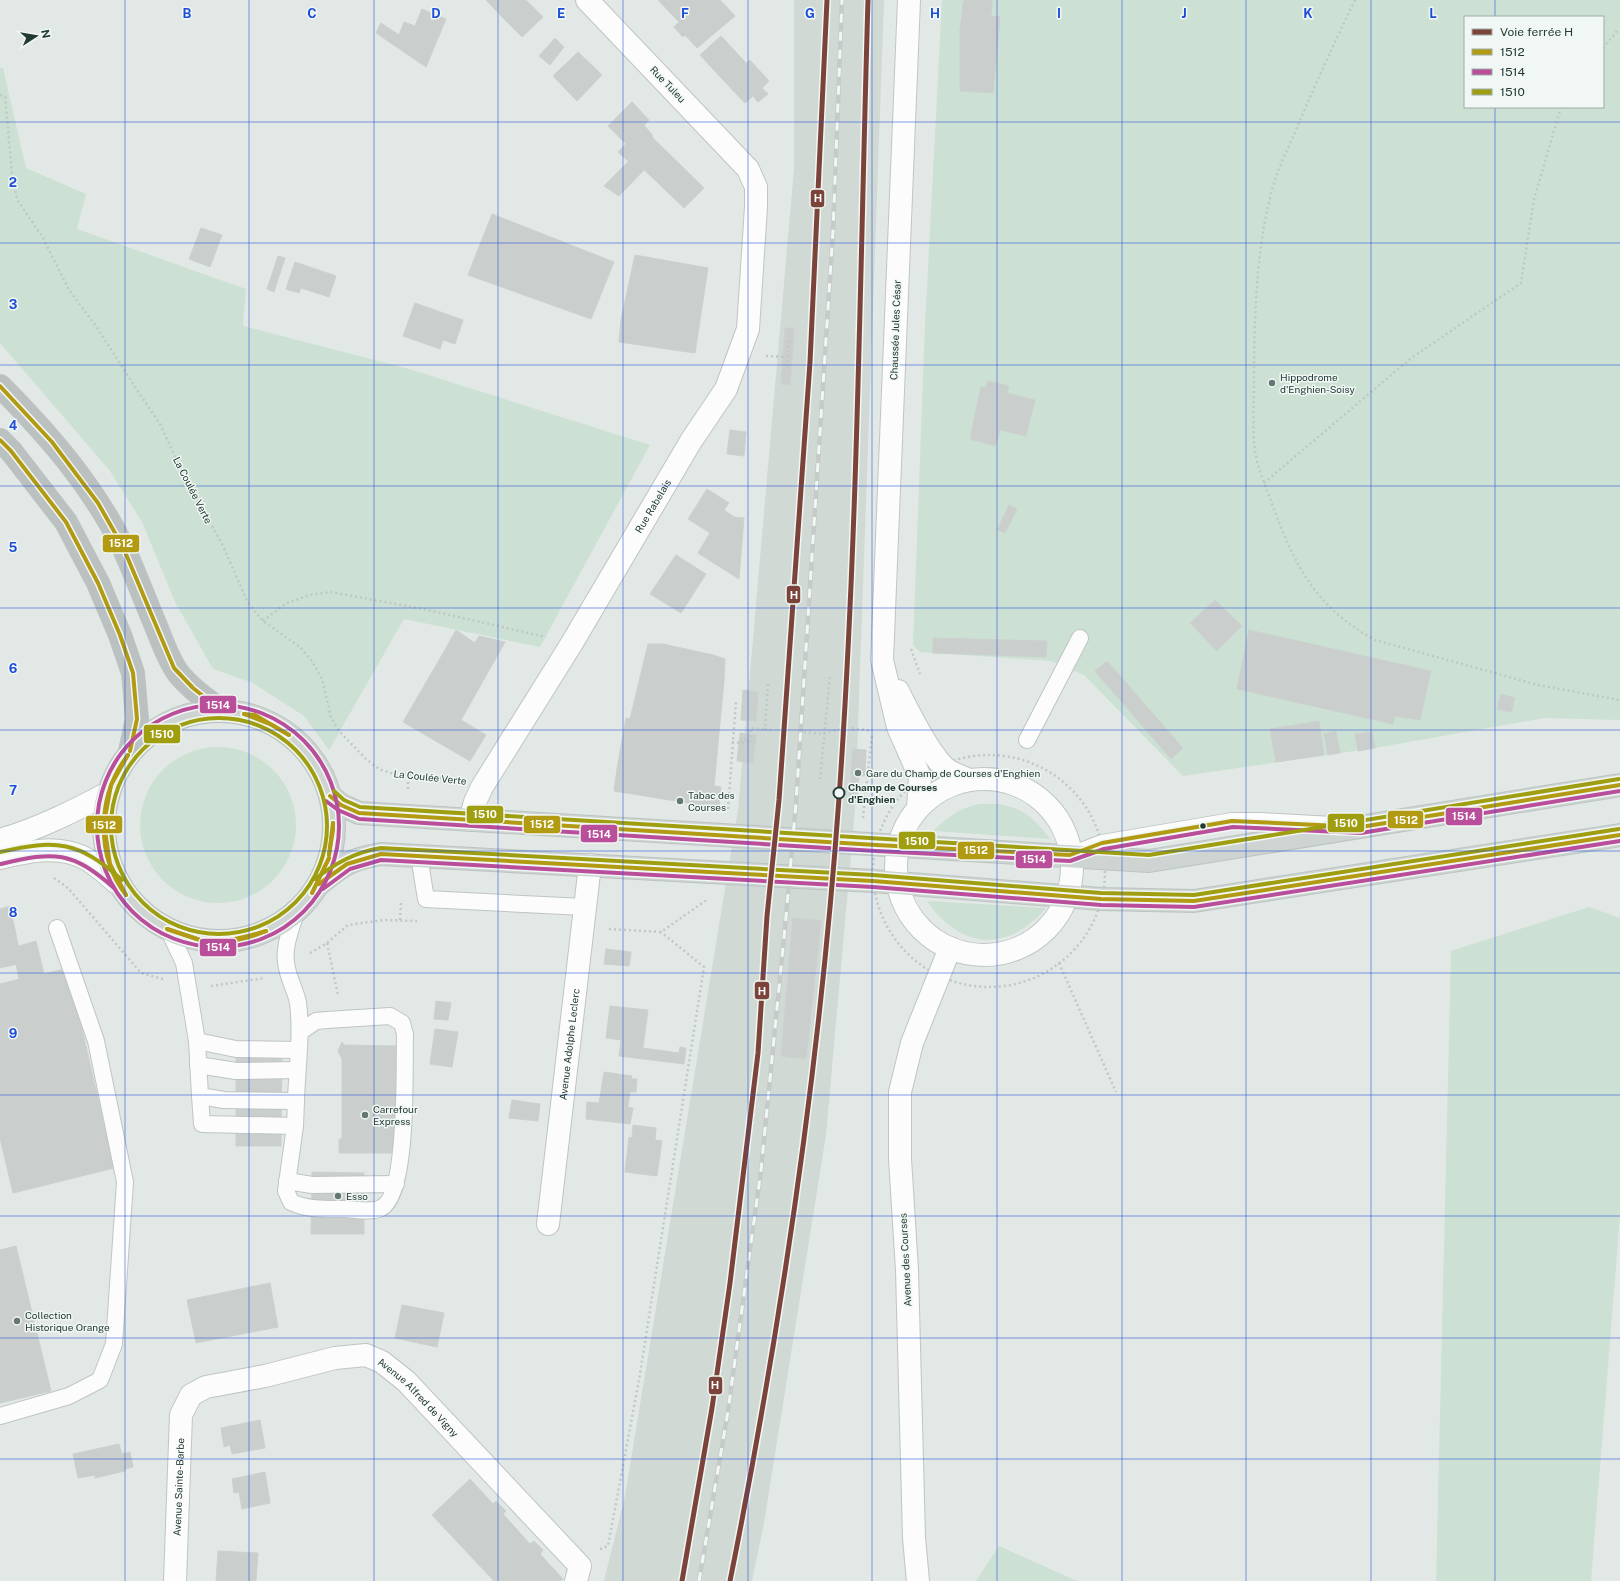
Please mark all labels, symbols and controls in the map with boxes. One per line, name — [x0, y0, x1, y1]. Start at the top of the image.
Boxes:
text: B — [183, 6, 192, 21]
text: C — [307, 6, 317, 21]
text: D — [431, 6, 441, 21]
text: E — [557, 6, 565, 21]
text: F — [681, 6, 689, 21]
text: G — [805, 6, 815, 21]
text: H — [930, 6, 940, 21]
text: I — [1057, 6, 1061, 21]
text: J — [1181, 6, 1187, 21]
text: K — [1303, 6, 1313, 21]
text: L — [1429, 6, 1437, 21]
north arrow — [16, 16, 56, 56]
legend — [1464, 16, 1604, 108]
text: Voie ferrée H — [1500, 25, 1573, 39]
text: N — [39, 28, 53, 39]
text: 1512 — [1500, 45, 1525, 59]
street label: Rue Tuleu — [648, 63, 688, 105]
text: 1514 — [1500, 65, 1525, 79]
text: 1510 — [1500, 85, 1525, 99]
text: 2 — [9, 175, 17, 190]
line badge: H — [810, 189, 825, 208]
text: H — [814, 192, 822, 204]
street label: Chaussée Jules César — [887, 280, 903, 380]
text: 3 — [9, 297, 18, 312]
place label: Hippodrome d'Enghien-Soisy — [1280, 371, 1356, 395]
marker: Hippodrome d'Enghien-Soisy — [1267, 378, 1277, 388]
text: 4 — [9, 418, 18, 433]
street label: La Coulée Verte — [171, 455, 215, 526]
street label: Rue Rabelais — [632, 477, 673, 535]
line badge: 1512 — [102, 534, 140, 553]
text: 1512 — [109, 537, 133, 549]
text: 5 — [9, 540, 18, 555]
line badge: H — [786, 585, 801, 604]
text: H — [790, 589, 798, 601]
text: 6 — [9, 661, 18, 676]
line badge: 1514 — [199, 695, 237, 714]
text: 1514 — [206, 699, 230, 711]
line badge: 1510 — [143, 724, 181, 744]
text: 1510 — [150, 728, 174, 740]
street label: La Coulée Verte — [393, 767, 467, 787]
place label: Gare du Champ de Courses d'Enghien — [866, 767, 1040, 779]
marker: Gare du Champ de Courses d'Enghien — [853, 768, 863, 778]
place label: Champ de Courses d'Enghien — [848, 781, 937, 805]
text: 7 — [9, 783, 17, 798]
marker: Champ de Courses d'Enghien — [832, 786, 846, 800]
place label: Tabac des Courses — [688, 789, 735, 813]
marker: Tabac des Courses — [675, 796, 685, 806]
line badge: 1510 — [466, 805, 504, 824]
line badge: 1514 — [1445, 807, 1483, 826]
text: 1510 — [473, 808, 497, 820]
line badge: 1512 — [1387, 810, 1424, 829]
text: 1514 — [1452, 810, 1476, 822]
line badge: 1510 — [1327, 813, 1365, 833]
text: 1512 — [1394, 814, 1418, 826]
line badge: 1512 — [85, 815, 123, 834]
line badge: 1512 — [523, 815, 561, 834]
text: 1510 — [1334, 817, 1358, 829]
text: 1512 — [530, 818, 554, 830]
text: 1512 — [92, 819, 116, 831]
unlabelled marker — [1198, 821, 1208, 831]
line badge: 1514 — [580, 824, 618, 843]
text: 1514 — [587, 828, 611, 840]
line badge: 1510 — [898, 831, 936, 850]
text: 1510 — [905, 835, 929, 847]
line badge: 1512 — [957, 841, 995, 860]
text: 1512 — [964, 844, 988, 856]
line badge: 1514 — [1015, 850, 1053, 869]
text: 1514 — [1022, 853, 1046, 865]
text: 8 — [9, 905, 18, 920]
line badge: 1514 — [199, 938, 237, 957]
text: 1514 — [206, 941, 230, 953]
line badge: H — [754, 981, 770, 1000]
text: H — [758, 985, 766, 997]
street label: Avenue Adolphe Leclerc — [557, 988, 582, 1101]
text: 9 — [9, 1026, 17, 1041]
place label: Carrefour Express — [373, 1103, 418, 1127]
marker: Carrefour Express — [360, 1110, 370, 1120]
place label: Esso — [346, 1190, 368, 1202]
marker: Esso — [333, 1191, 343, 1201]
street label: Avenue des Courses — [897, 1213, 913, 1307]
place label: Collection Historique Orange — [25, 1309, 110, 1333]
marker: Collection Historique Orange — [12, 1316, 22, 1326]
street label: Avenue Alfred de Vigny — [376, 1355, 462, 1440]
line badge: H — [708, 1376, 723, 1395]
text: H — [711, 1379, 719, 1391]
street label: Avenue Sainte-Barbe — [171, 1437, 186, 1536]

